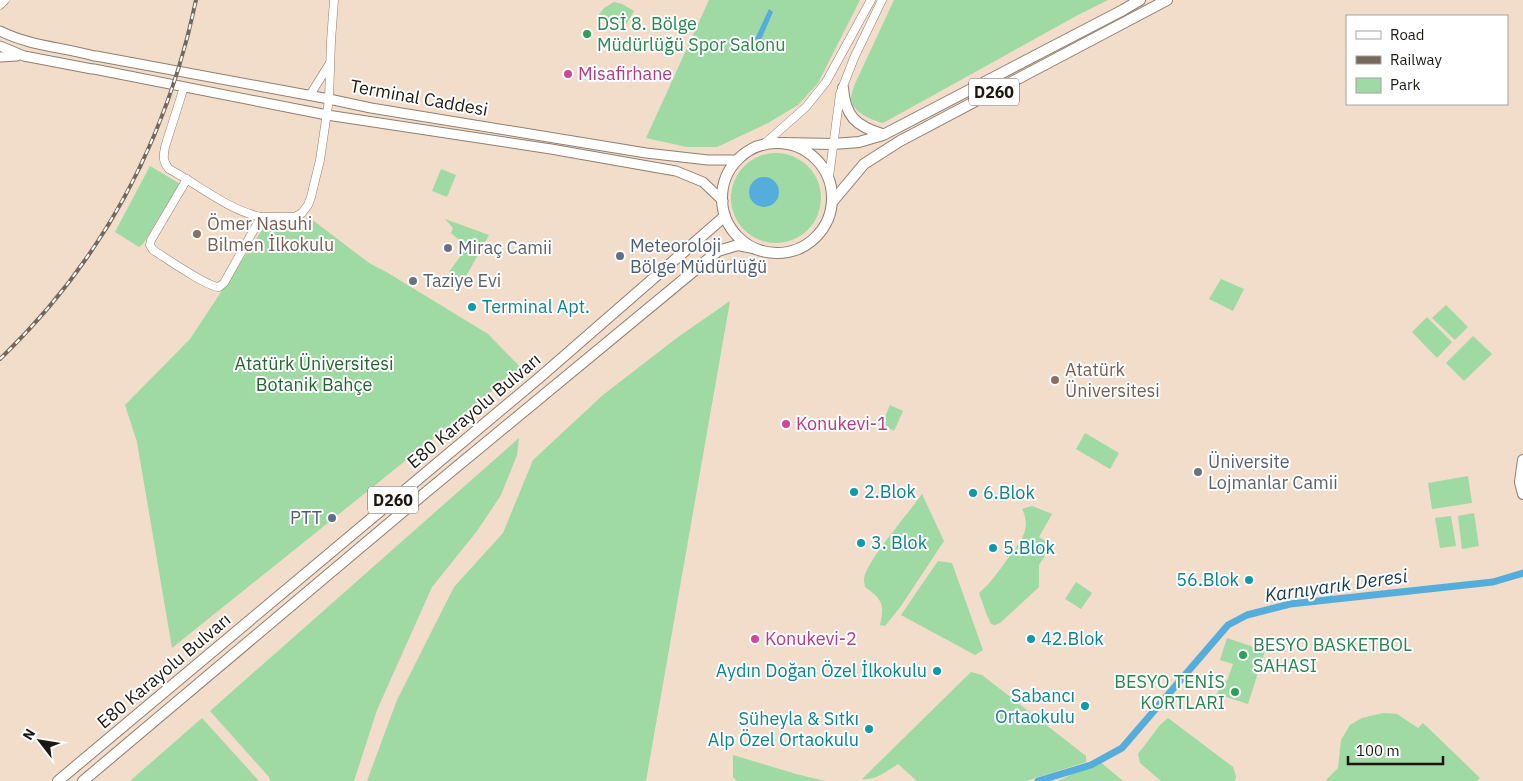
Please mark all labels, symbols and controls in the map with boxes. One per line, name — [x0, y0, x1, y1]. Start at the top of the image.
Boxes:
place label: DSİ 8. Bölge Müdürlüğü Spor Salonu — [597, 12, 786, 56]
legend — [1346, 15, 1508, 105]
text: Road — [1390, 25, 1425, 44]
marker: DSİ 8. Bölge Müdürlüğü Spor Salonu — [581, 28, 593, 40]
text: Railway — [1390, 50, 1443, 69]
place label: Misafirhane — [578, 62, 672, 85]
marker: Misafirhane — [562, 68, 574, 80]
street label: Terminal Caddesi — [348, 74, 490, 121]
text: Park — [1390, 75, 1420, 94]
road number: D260 — [969, 78, 1019, 105]
place label: Ömer Nasuhi Bilmen İlkokulu — [207, 212, 334, 256]
marker: Ömer Nasuhi Bilmen İlkokulu — [191, 228, 203, 240]
place label: Meteoroloji Bölge Müdürlüğü — [630, 234, 767, 278]
place label: Miraç Camii — [458, 236, 552, 259]
marker: Miraç Camii — [442, 242, 454, 254]
marker: Meteoroloji Bölge Müdürlüğü — [614, 250, 626, 262]
place label: Taziye Evi — [423, 269, 501, 292]
marker: Taziye Evi — [407, 275, 419, 287]
place label: Terminal Apt. — [482, 295, 590, 318]
marker: Terminal Apt. — [466, 301, 478, 313]
street label: E80 Karayolu Bulvarı — [402, 348, 545, 473]
park label: Atatürk Üniversitesi Botanik Bahçe — [234, 352, 394, 396]
place label: Atatürk Üniversitesi — [1065, 358, 1160, 402]
marker: Atatürk Üniversitesi — [1049, 374, 1061, 386]
place label: Konukevi-1 — [796, 412, 888, 435]
marker: Konukevi-1 — [780, 418, 792, 430]
place label: Üniversite Lojmanlar Camii — [1208, 450, 1338, 494]
marker: Üniversite Lojmanlar Camii — [1192, 466, 1204, 478]
place label: 2.Blok — [864, 480, 916, 503]
place label: 6.Blok — [983, 481, 1035, 504]
road number: D260 — [368, 486, 418, 514]
marker: 2.Blok — [848, 486, 860, 498]
marker: 6.Blok — [967, 487, 979, 499]
place label: PTT — [290, 506, 322, 529]
marker: PTT — [326, 512, 338, 524]
place label: 3. Blok — [871, 531, 928, 554]
place label: 5.Blok — [1003, 536, 1055, 559]
marker: 3. Blok — [855, 537, 867, 549]
marker: 5.Blok — [987, 542, 999, 554]
water label: Karnıyarık Deresi — [1263, 563, 1410, 607]
place label: 56.Blok — [1176, 568, 1240, 591]
marker: 56.Blok — [1243, 574, 1255, 586]
street label: E80 Karayolu Bulvarı — [92, 608, 235, 733]
place label: Konukevi-2 — [765, 627, 857, 650]
place label: 42.Blok — [1041, 627, 1104, 650]
marker: Konukevi-2 — [749, 633, 761, 645]
marker: 42.Blok — [1025, 633, 1037, 645]
place label: BESYO BASKETBOL SAHASI — [1253, 633, 1412, 677]
marker: BESYO BASKETBOL SAHASI — [1237, 649, 1249, 661]
place label: Aydın Doğan Özel İlkokulu — [716, 659, 927, 682]
marker: Aydın Doğan Özel İlkokulu — [931, 665, 943, 677]
place label: BESYO TENİS KORTLARI — [1114, 670, 1225, 714]
place label: Sabancı Ortaokulu — [995, 684, 1075, 728]
marker: BESYO TENİS KORTLARI — [1229, 686, 1241, 698]
marker: Sabancı Ortaokulu — [1079, 700, 1091, 712]
place label: Süheyla & Sıtkı Alp Özel Ortaokulu — [708, 707, 859, 751]
north arrow — [15, 716, 65, 766]
marker: Süheyla & Sıtkı Alp Özel Ortaokulu — [863, 723, 875, 735]
text: N — [19, 725, 39, 743]
scale bar — [1348, 734, 1443, 766]
text: 100 m — [1356, 741, 1400, 760]

